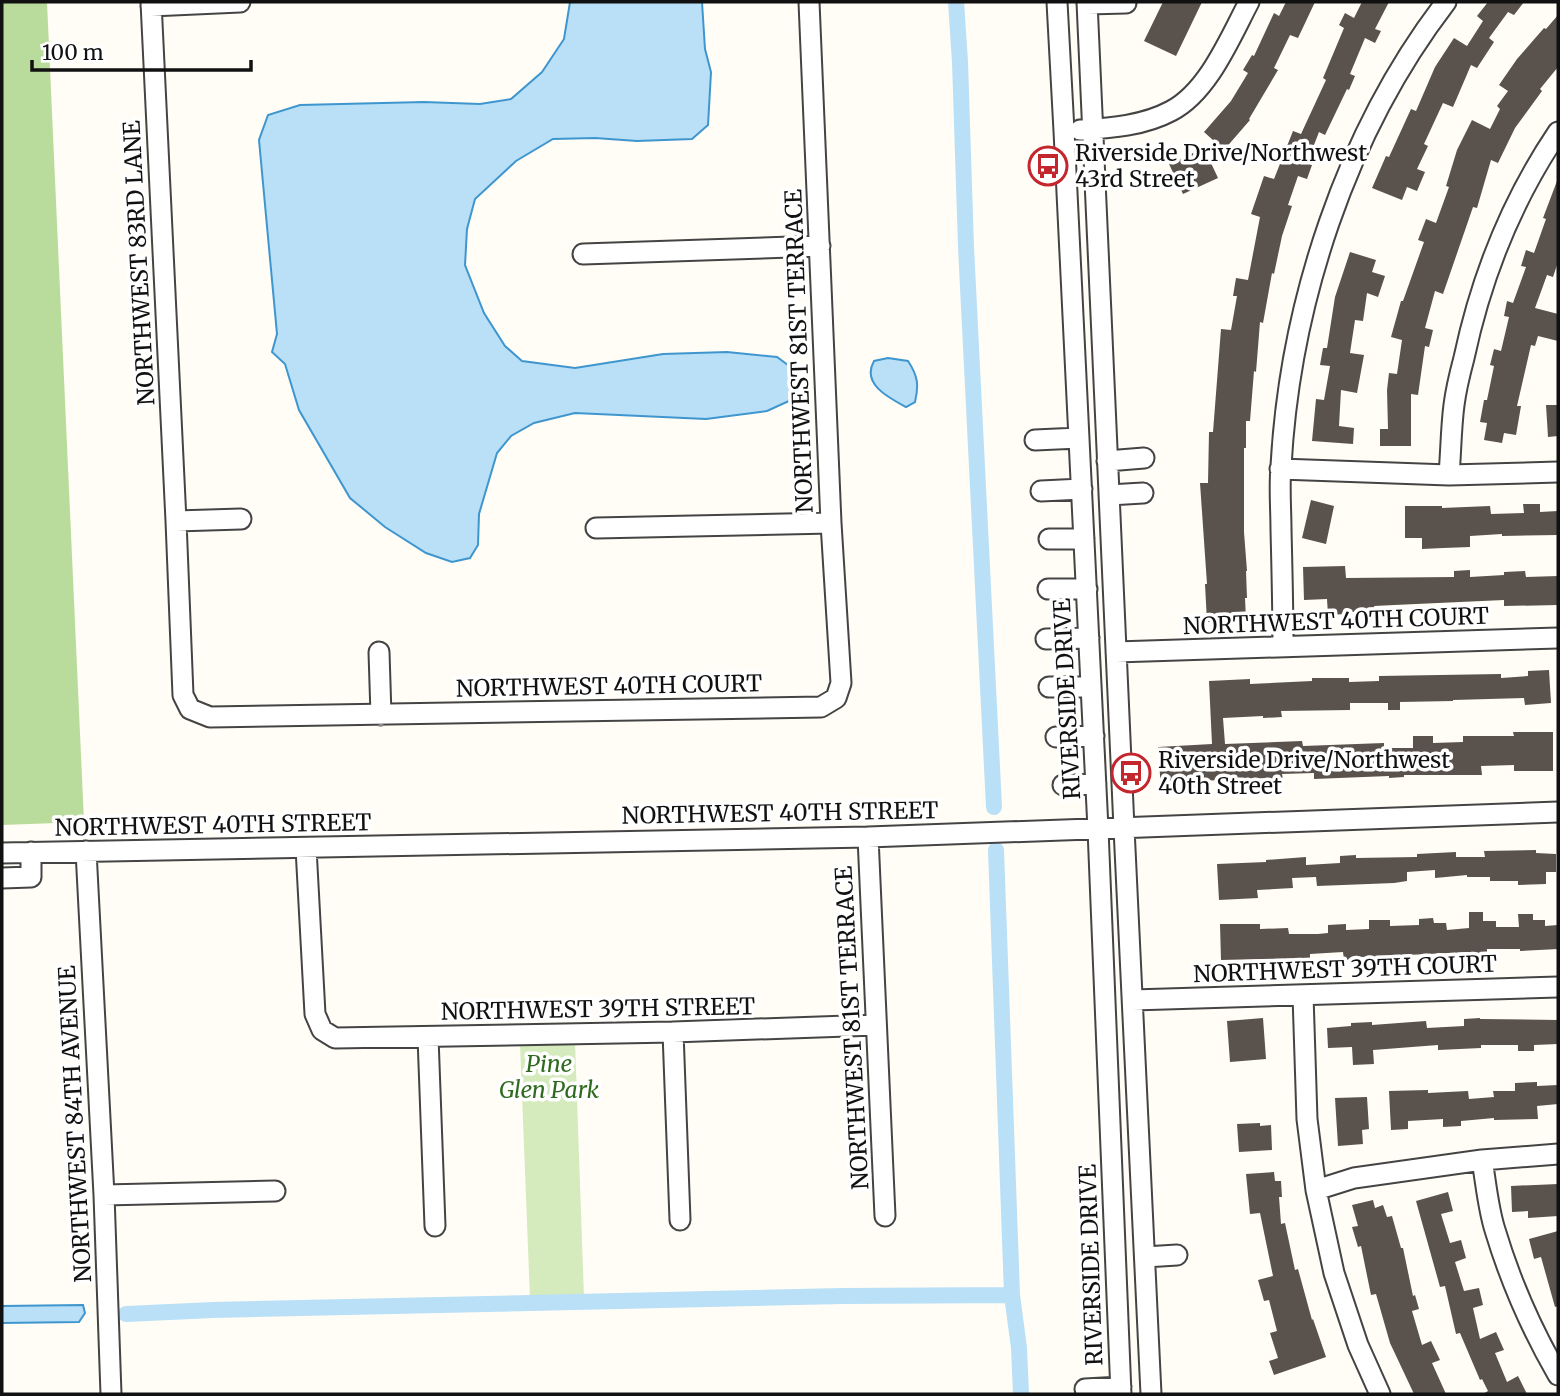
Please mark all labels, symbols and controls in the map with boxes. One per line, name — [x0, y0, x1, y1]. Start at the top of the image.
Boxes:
scale bar — [32, 28, 250, 72]
text: 100 m — [42, 39, 104, 66]
street label: NORTHWEST 83RD LANE — [117, 120, 160, 406]
place label: Riverside Drive/Northwest 43rd Street — [1075, 138, 1367, 193]
bus stop icon: Riverside Drive/Northwest 43rd Street — [1027, 145, 1069, 187]
street label: NORTHWEST 81ST TERRACE — [778, 188, 819, 513]
street label: RIVERSIDE DRIVE — [1047, 597, 1086, 801]
street label: NORTHWEST 40TH COURT — [1182, 601, 1489, 640]
street label: NORTHWEST 40TH COURT — [456, 668, 762, 703]
place label: Riverside Drive/Northwest 40th Street — [1158, 745, 1450, 800]
bus stop icon: Riverside Drive/Northwest 40th Street — [1110, 752, 1152, 794]
street label: NORTHWEST 40TH STREET — [621, 795, 939, 830]
street label: NORTHWEST 40TH STREET — [54, 807, 372, 842]
street label: NORTHWEST 81ST TERRACE — [829, 865, 874, 1191]
street label: NORTHWEST 39TH COURT — [1193, 949, 1497, 988]
street label: NORTHWEST 84TH AVENUE — [52, 964, 97, 1283]
street label: NORTHWEST 39TH STREET — [441, 991, 755, 1026]
park label: Pine Glen Park — [499, 1049, 600, 1104]
street label: RIVERSIDE DRIVE — [1072, 1163, 1109, 1366]

